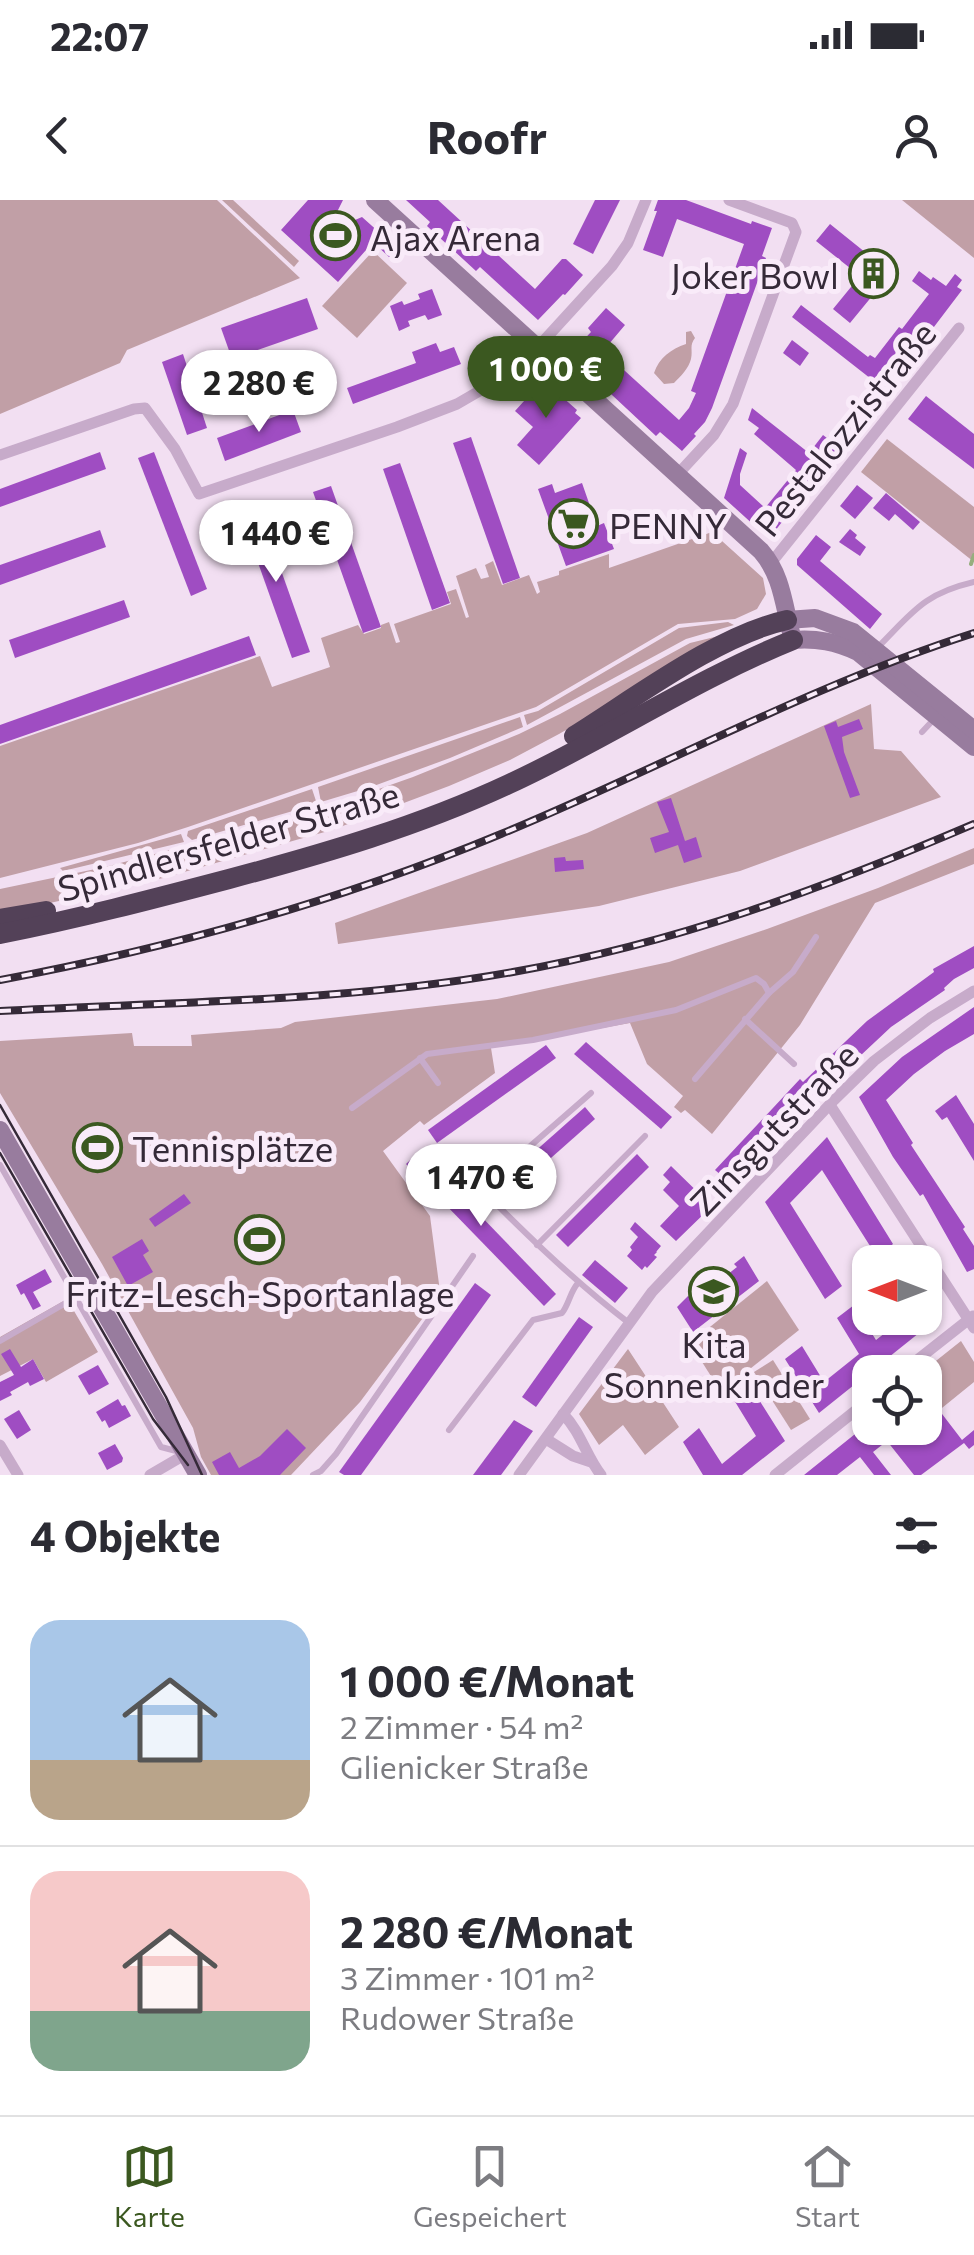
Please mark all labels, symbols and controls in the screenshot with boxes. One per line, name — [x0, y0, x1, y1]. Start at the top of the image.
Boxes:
text: 22:07 — [50, 12, 149, 59]
icon: back — [30, 108, 85, 163]
text: Roofr — [427, 108, 547, 163]
icon: person — [889, 108, 944, 163]
sports icon: Ajax Arena — [309, 210, 361, 262]
place label: Ajax Arena — [370, 215, 541, 258]
building icon: Joker Bowl — [848, 248, 900, 300]
place label: Joker Bowl — [671, 253, 839, 296]
street label: Pestalozzistraße — [744, 312, 944, 544]
pin: 1 000 € — [454, 336, 638, 421]
text: 1 000 € — [489, 348, 603, 388]
pin: 2 280 € — [167, 350, 351, 435]
text: 2 280 € — [203, 362, 315, 402]
supermarket icon: PENNY — [548, 498, 600, 550]
pin: 1 440 € — [184, 500, 368, 585]
place label: PENNY — [609, 503, 727, 546]
text: 1 440 € — [221, 512, 331, 552]
street label: Spindlersfelder Straße — [52, 771, 404, 909]
street label: Zinsgutstraße — [680, 1033, 866, 1223]
sports icon: Tennisplätze — [71, 1121, 123, 1173]
place label: Tennisplätze — [132, 1126, 333, 1169]
pin: 1 470 € — [389, 1144, 573, 1229]
text: 1 470 € — [428, 1156, 534, 1196]
sports icon: Fritz-Lesch-Sportanlage — [234, 1214, 286, 1266]
north arrow — [852, 1245, 942, 1335]
map controls — [852, 1245, 942, 1445]
school or university icon: Kita Sonnenkinder — [688, 1265, 740, 1317]
place label: Fritz-Lesch-Sportanlage — [66, 1271, 454, 1314]
place label: Kita Sonnenkinder — [604, 1322, 824, 1405]
button: locate — [852, 1355, 942, 1445]
icon: filters — [889, 1508, 944, 1563]
text: 4 Objekte — [30, 1509, 220, 1561]
text: 1 000 €/Monat — [340, 1654, 634, 1706]
icon: home — [110, 1660, 230, 1780]
text: 2 Zimmer · 54 m² — [340, 1706, 583, 1746]
text: Glienicker Straße — [340, 1746, 589, 1786]
text: 2 280 €/Monat — [340, 1905, 633, 1957]
icon: home — [110, 1911, 230, 2031]
text: 3 Zimmer · 101 m² — [340, 1957, 595, 1997]
text: Rudower Straße — [340, 1997, 574, 2037]
tab: Karte — [114, 2139, 185, 2233]
tab: Gespeichert — [413, 2139, 567, 2233]
tab: Start — [795, 2139, 860, 2233]

